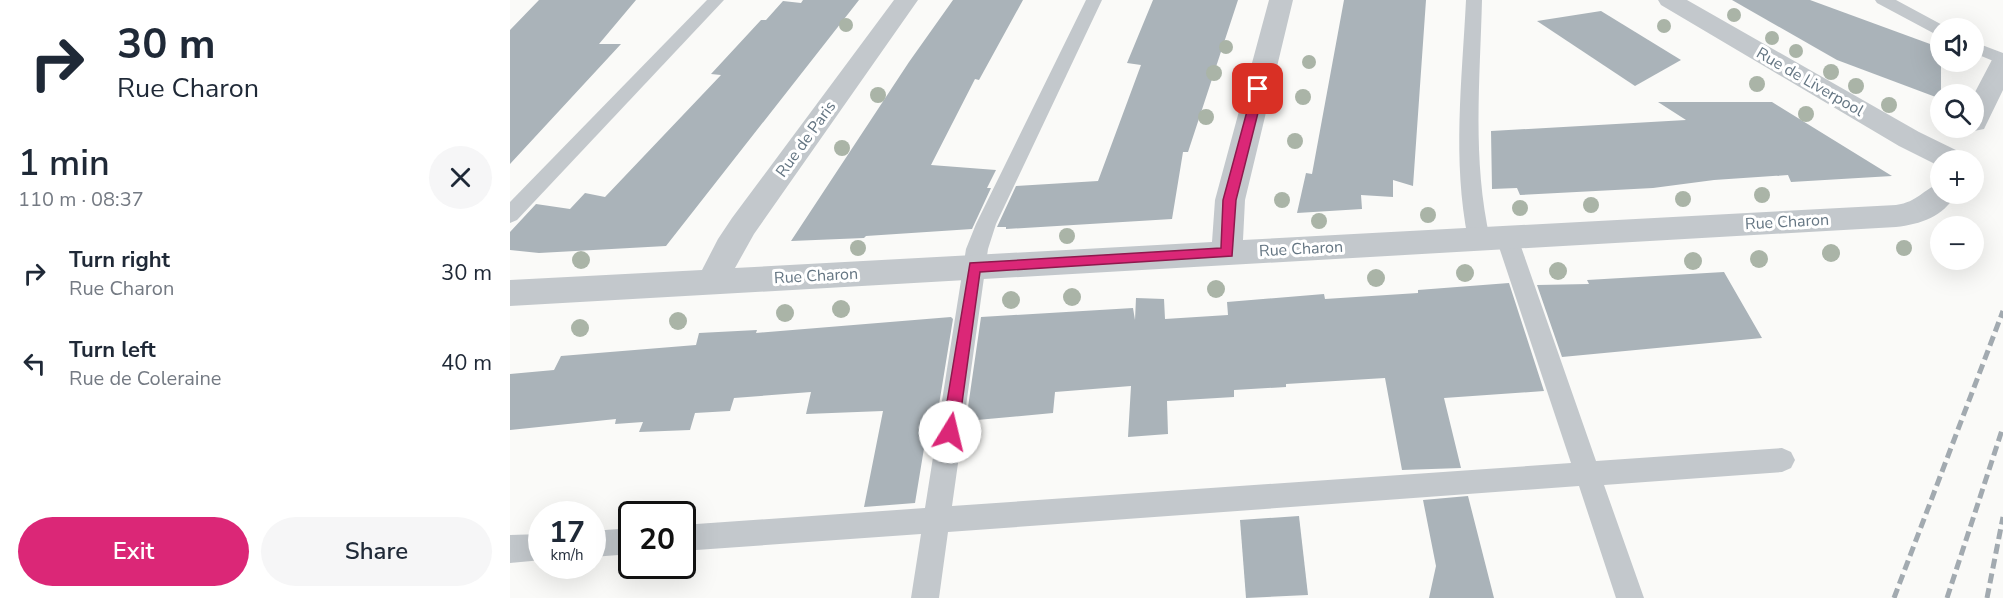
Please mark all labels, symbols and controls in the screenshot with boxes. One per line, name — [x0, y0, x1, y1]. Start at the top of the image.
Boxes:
text: 30 m — [117, 16, 216, 73]
map controls — [1930, 18, 1984, 270]
button: sound — [1930, 18, 1984, 72]
icon: right — [18, 24, 96, 102]
street label: Rue de Liverpool — [1752, 42, 1868, 122]
pin — [1232, 63, 1283, 114]
text: Rue Charon — [117, 70, 259, 107]
icon: arrive — [1241, 72, 1274, 105]
button: search — [1930, 84, 1984, 138]
street label: Rue de Paris — [771, 96, 841, 182]
text: 1 min — [18, 139, 110, 188]
button: close — [429, 146, 492, 209]
button: + — [1930, 150, 1984, 204]
text: 110 m · 08:37 — [18, 186, 144, 213]
street label: Rue Charon — [1744, 209, 1830, 235]
button: − — [1930, 216, 1984, 270]
street label: Rue Charon — [1258, 236, 1344, 262]
text: Turn right — [69, 245, 170, 275]
icon: right — [18, 257, 51, 290]
text: 30 m — [441, 258, 492, 288]
street label: Rue Charon — [773, 263, 859, 289]
text: Rue Charon — [69, 275, 174, 302]
text: Turn left — [69, 335, 156, 365]
icon: left — [18, 347, 51, 380]
text: 40 m — [441, 348, 492, 378]
text: Rue de Coleraine — [69, 365, 221, 392]
position arrow — [918, 400, 982, 464]
speed limit sign: 20 — [618, 501, 696, 579]
text: 17 — [549, 512, 585, 553]
button: Exit — [18, 517, 249, 586]
button: Share — [261, 517, 492, 586]
text: km/h — [550, 545, 584, 565]

